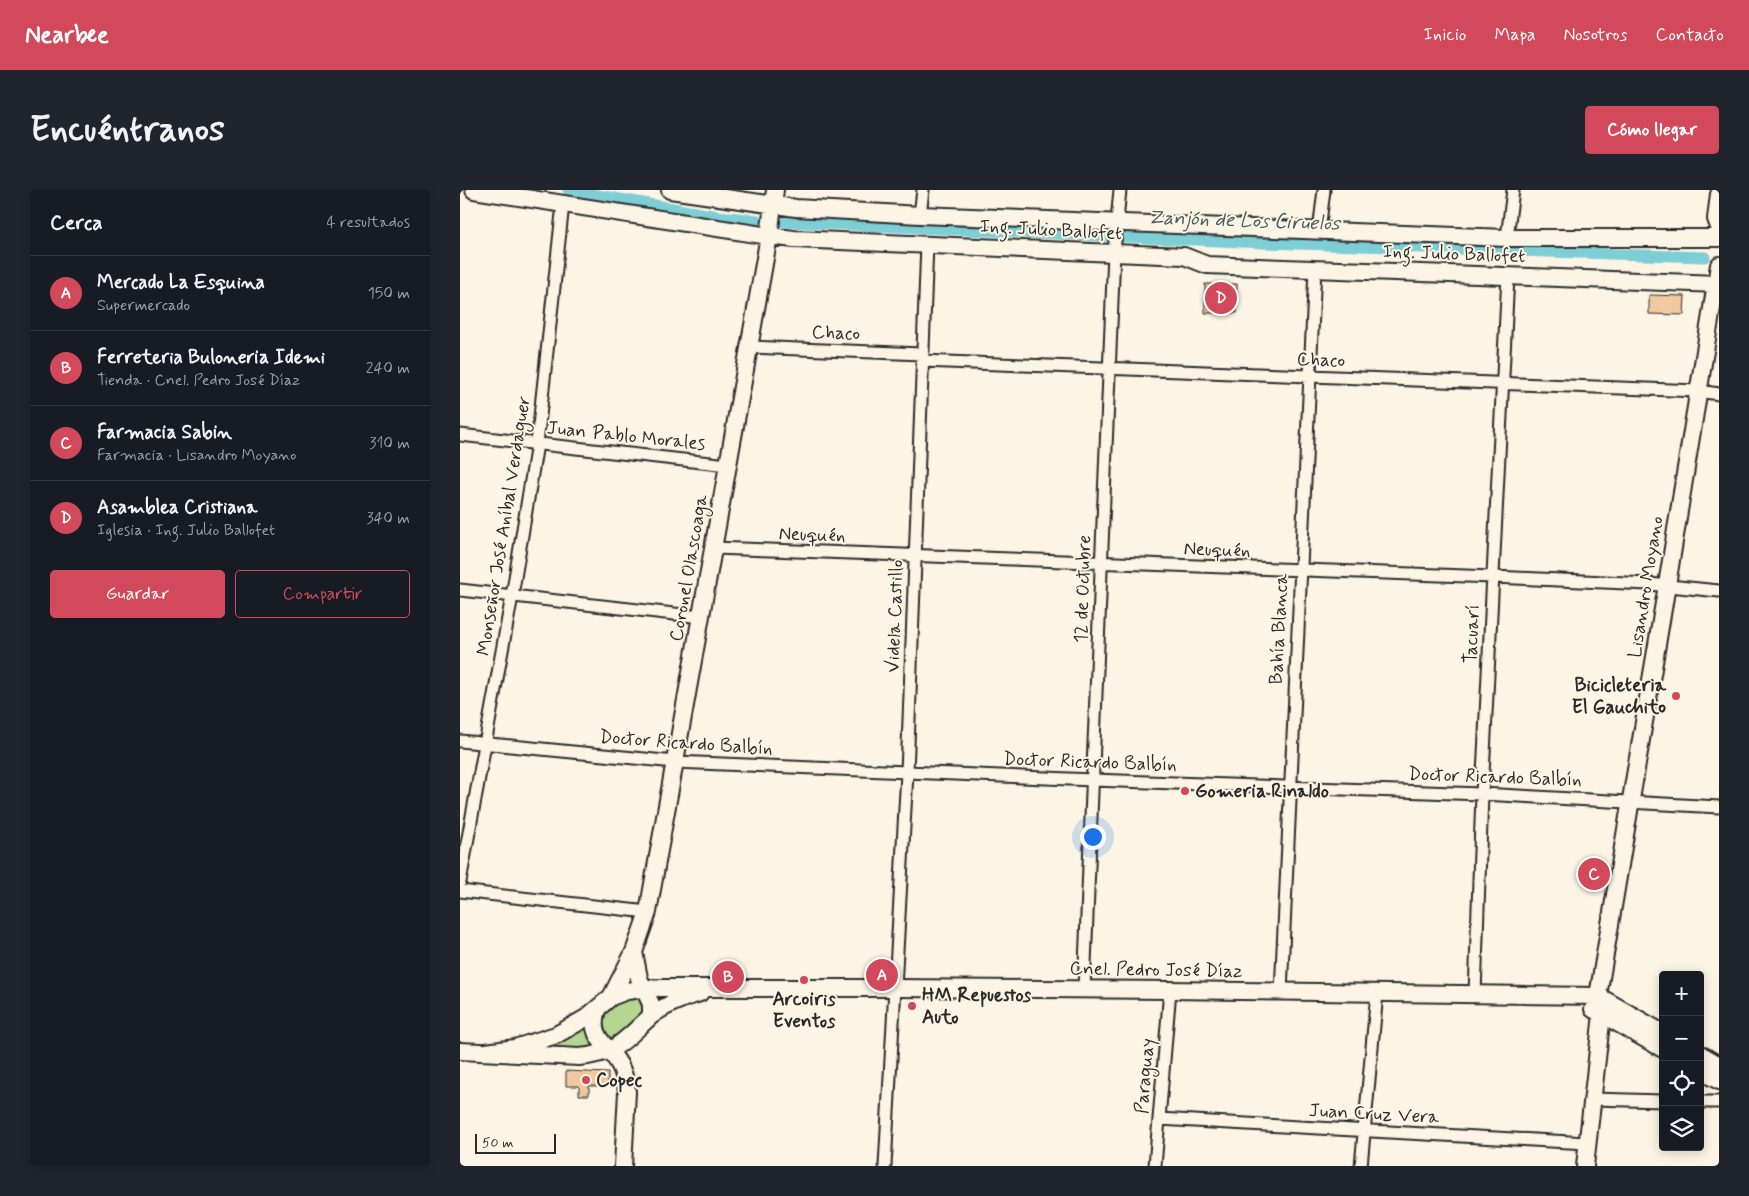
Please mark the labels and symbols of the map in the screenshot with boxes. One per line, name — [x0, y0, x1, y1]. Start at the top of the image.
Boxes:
water label: Zanjón de Los Ciruelos — [1148, 204, 1342, 238]
street label: Ing. Julio Ballofet — [979, 214, 1123, 249]
street label: Ing. Julio Ballofet — [1382, 239, 1526, 272]
pin: D — [1205, 279, 1237, 317]
street label: Chaco — [811, 320, 861, 346]
street label: Chaco — [1296, 347, 1346, 373]
street label: Monseñor José Aníbal Verdaguer — [471, 394, 539, 658]
street label: Juan Pablo Morales — [546, 415, 706, 457]
street label: Coronel Olascoaga — [664, 492, 716, 644]
street label: Lisandro Moyano — [1622, 514, 1670, 660]
street label: Neuquén — [778, 521, 846, 549]
street label: 12 de Octubre — [1069, 535, 1097, 643]
street label: Neuquén — [1183, 536, 1251, 564]
street label: Videla Castillo — [881, 559, 909, 673]
street label: Bahía Blanca — [1264, 572, 1294, 685]
street label: Tacuarí — [1458, 604, 1486, 664]
place label: Bicicleteria El Gauchito — [1572, 673, 1667, 720]
marker: Bicicleteria El Gauchito — [1670, 690, 1682, 702]
street label: Doctor Ricardo Balbín — [599, 724, 773, 762]
street label: Doctor Ricardo Balbín — [1003, 746, 1177, 778]
street label: Doctor Ricardo Balbín — [1408, 761, 1582, 793]
place label: Gomeria Rinaldo — [1195, 779, 1329, 804]
marker: Gomeria Rinaldo — [1179, 785, 1191, 797]
your location — [1080, 824, 1106, 850]
pin: C — [1578, 855, 1610, 893]
pin: A — [866, 956, 898, 994]
street label: Cnel. Pedro José Díaz — [1069, 956, 1243, 984]
pin: B — [712, 958, 744, 996]
marker: Arcoiris Eventos — [798, 974, 810, 986]
place label: HM Repuestos Auto — [922, 983, 1032, 1030]
place label: Arcoiris Eventos — [772, 987, 836, 1034]
marker: HM Repuestos Auto — [906, 1000, 918, 1012]
street label: Paraguay — [1129, 1037, 1163, 1115]
place label: Copec — [596, 1068, 643, 1093]
marker: Copec — [580, 1074, 592, 1086]
street label: Juan Cruz Vera — [1308, 1098, 1440, 1130]
scale bar — [475, 1131, 556, 1154]

